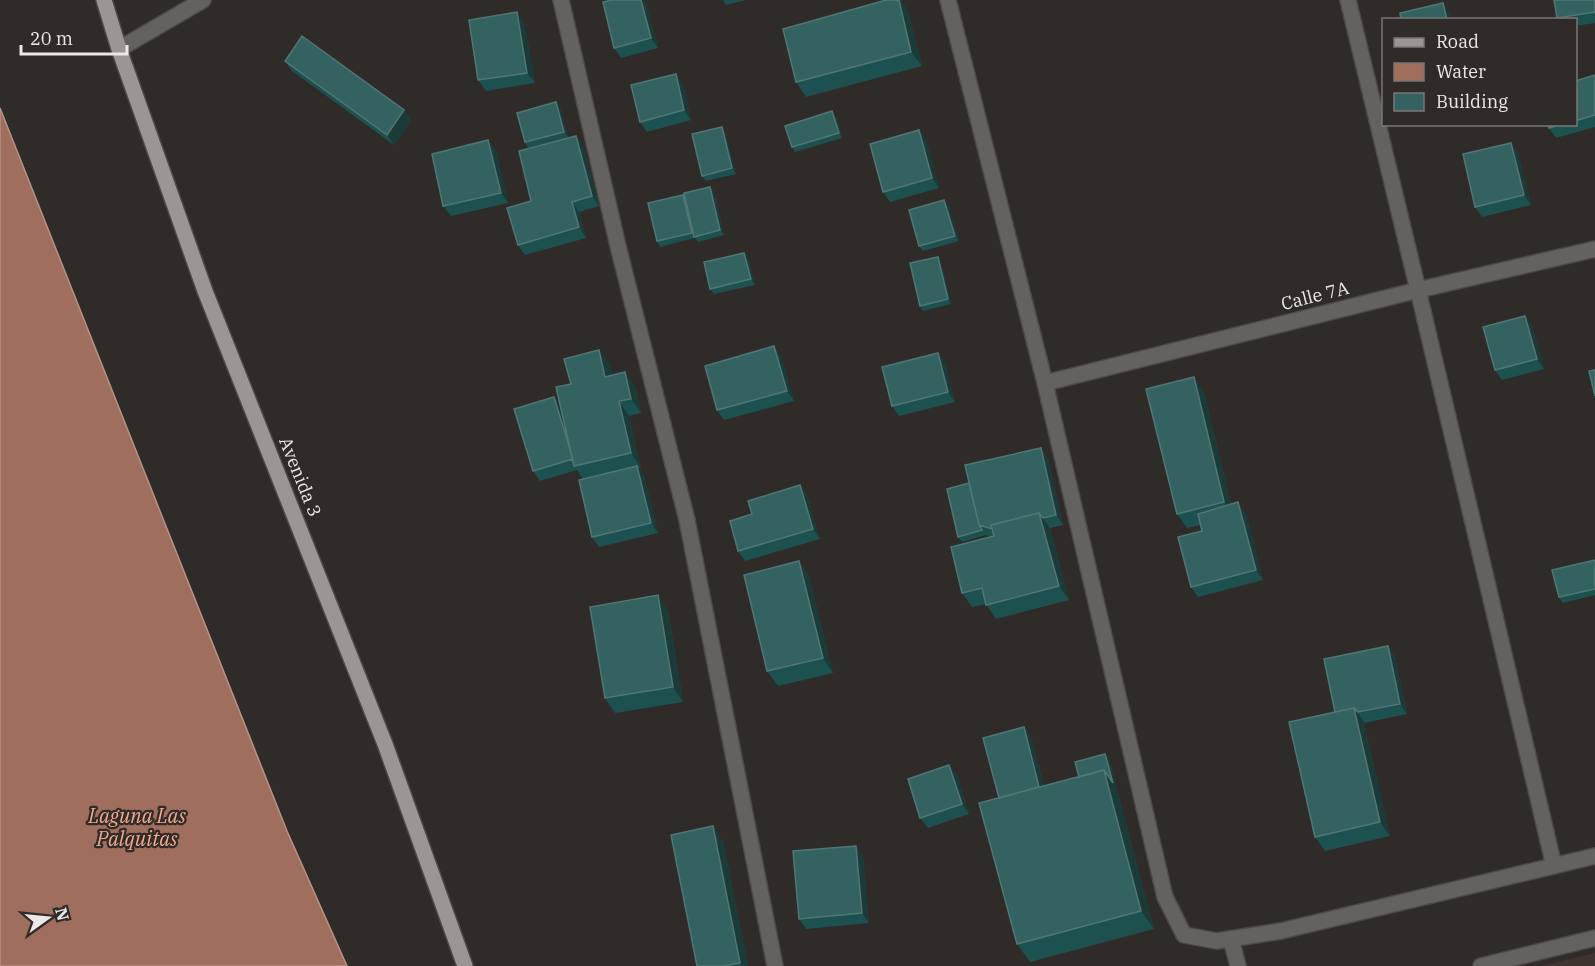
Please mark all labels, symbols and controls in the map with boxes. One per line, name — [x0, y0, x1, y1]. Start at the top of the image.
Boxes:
scale bar — [21, 18, 128, 56]
legend — [1382, 18, 1577, 126]
text: 20 m — [30, 27, 73, 50]
text: Road — [1436, 30, 1479, 53]
text: Water — [1436, 60, 1486, 83]
text: Building — [1436, 90, 1508, 113]
street label: Calle 7A — [1279, 276, 1352, 315]
street label: Avenida 3 — [274, 434, 327, 520]
water label: Laguna Las Palquitas — [87, 802, 186, 852]
north arrow — [18, 888, 78, 948]
text: N — [51, 905, 74, 923]

